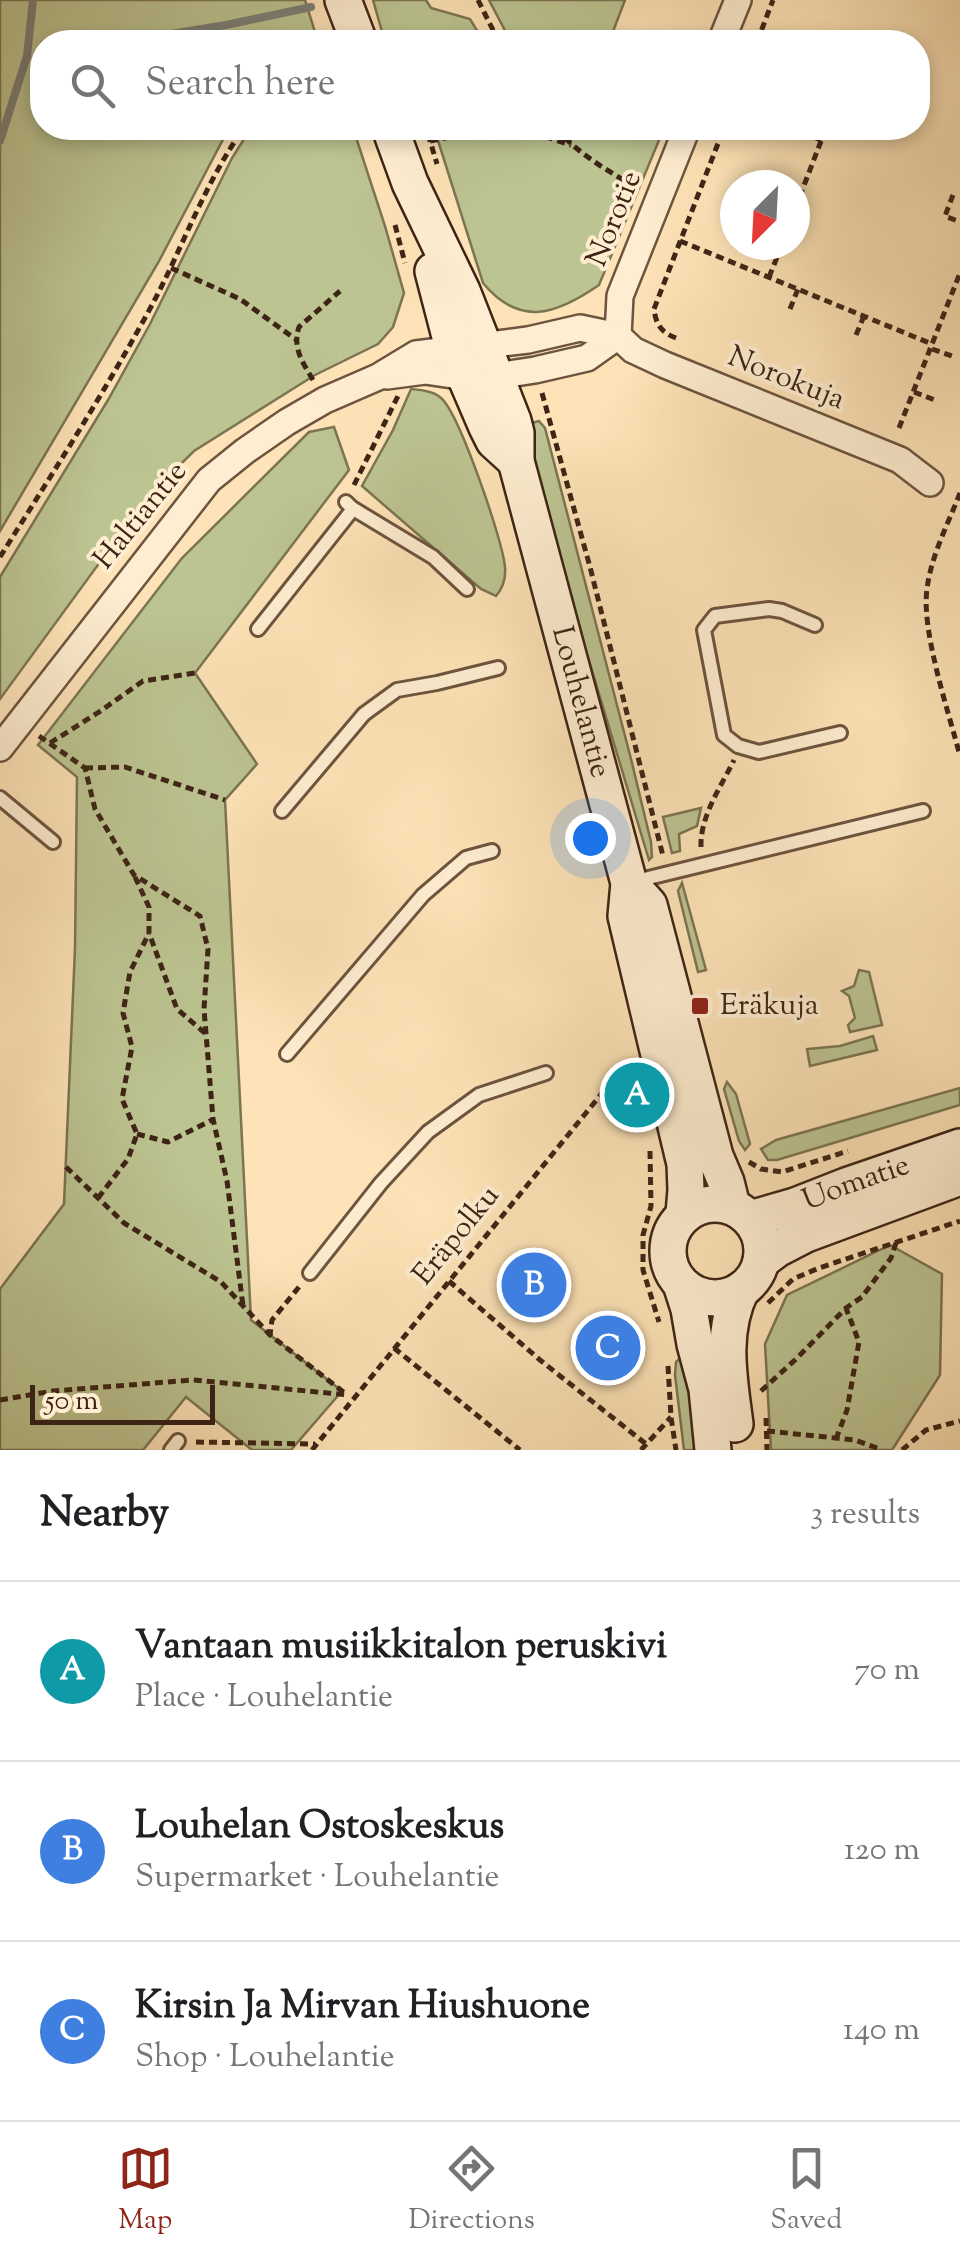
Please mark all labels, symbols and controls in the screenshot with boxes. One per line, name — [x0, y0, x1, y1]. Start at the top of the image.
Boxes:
search box — [30, 30, 930, 140]
icon: search — [65, 58, 120, 113]
text: Search here — [145, 58, 336, 112]
street label: Norotie — [576, 165, 654, 273]
north arrow — [720, 170, 810, 260]
street label: Norokuja — [721, 336, 851, 422]
street label: Haltiantie — [84, 453, 198, 579]
street label: Louhelantie — [540, 622, 621, 783]
your location — [565, 813, 616, 864]
place label: Eräkuja — [720, 985, 819, 1028]
marker: Eräkuja — [689, 995, 711, 1017]
pin: A — [604, 1058, 670, 1132]
street label: Uomatie — [796, 1144, 915, 1223]
street label: Eräpolku — [403, 1177, 511, 1295]
pin: B — [502, 1248, 566, 1322]
pin: C — [576, 1310, 640, 1386]
scale bar — [30, 1380, 215, 1424]
text: 50 m — [45, 1382, 99, 1422]
text: Nearby — [40, 1485, 169, 1545]
text: 3 results — [810, 1492, 920, 1538]
text: Vantaan musiikkitalon peruskivi — [135, 1621, 667, 1675]
text: A — [60, 1648, 85, 1694]
text: 70 m — [854, 1648, 920, 1694]
text: Place · Louhelantie — [135, 1675, 393, 1721]
text: Louhelan Ostoskeskus — [135, 1801, 504, 1855]
text: B — [62, 1828, 83, 1874]
text: 120 m — [844, 1828, 920, 1874]
text: Supermarket · Louhelantie — [135, 1855, 500, 1901]
text: Kirsin Ja Mirvan Hiushuone — [135, 1981, 590, 2035]
text: C — [60, 2008, 85, 2054]
text: 140 m — [843, 2008, 920, 2054]
text: Shop · Louhelantie — [135, 2035, 395, 2081]
tab: Map — [118, 2141, 173, 2241]
tab: Directions — [408, 2141, 535, 2241]
tab: Saved — [770, 2141, 842, 2241]

